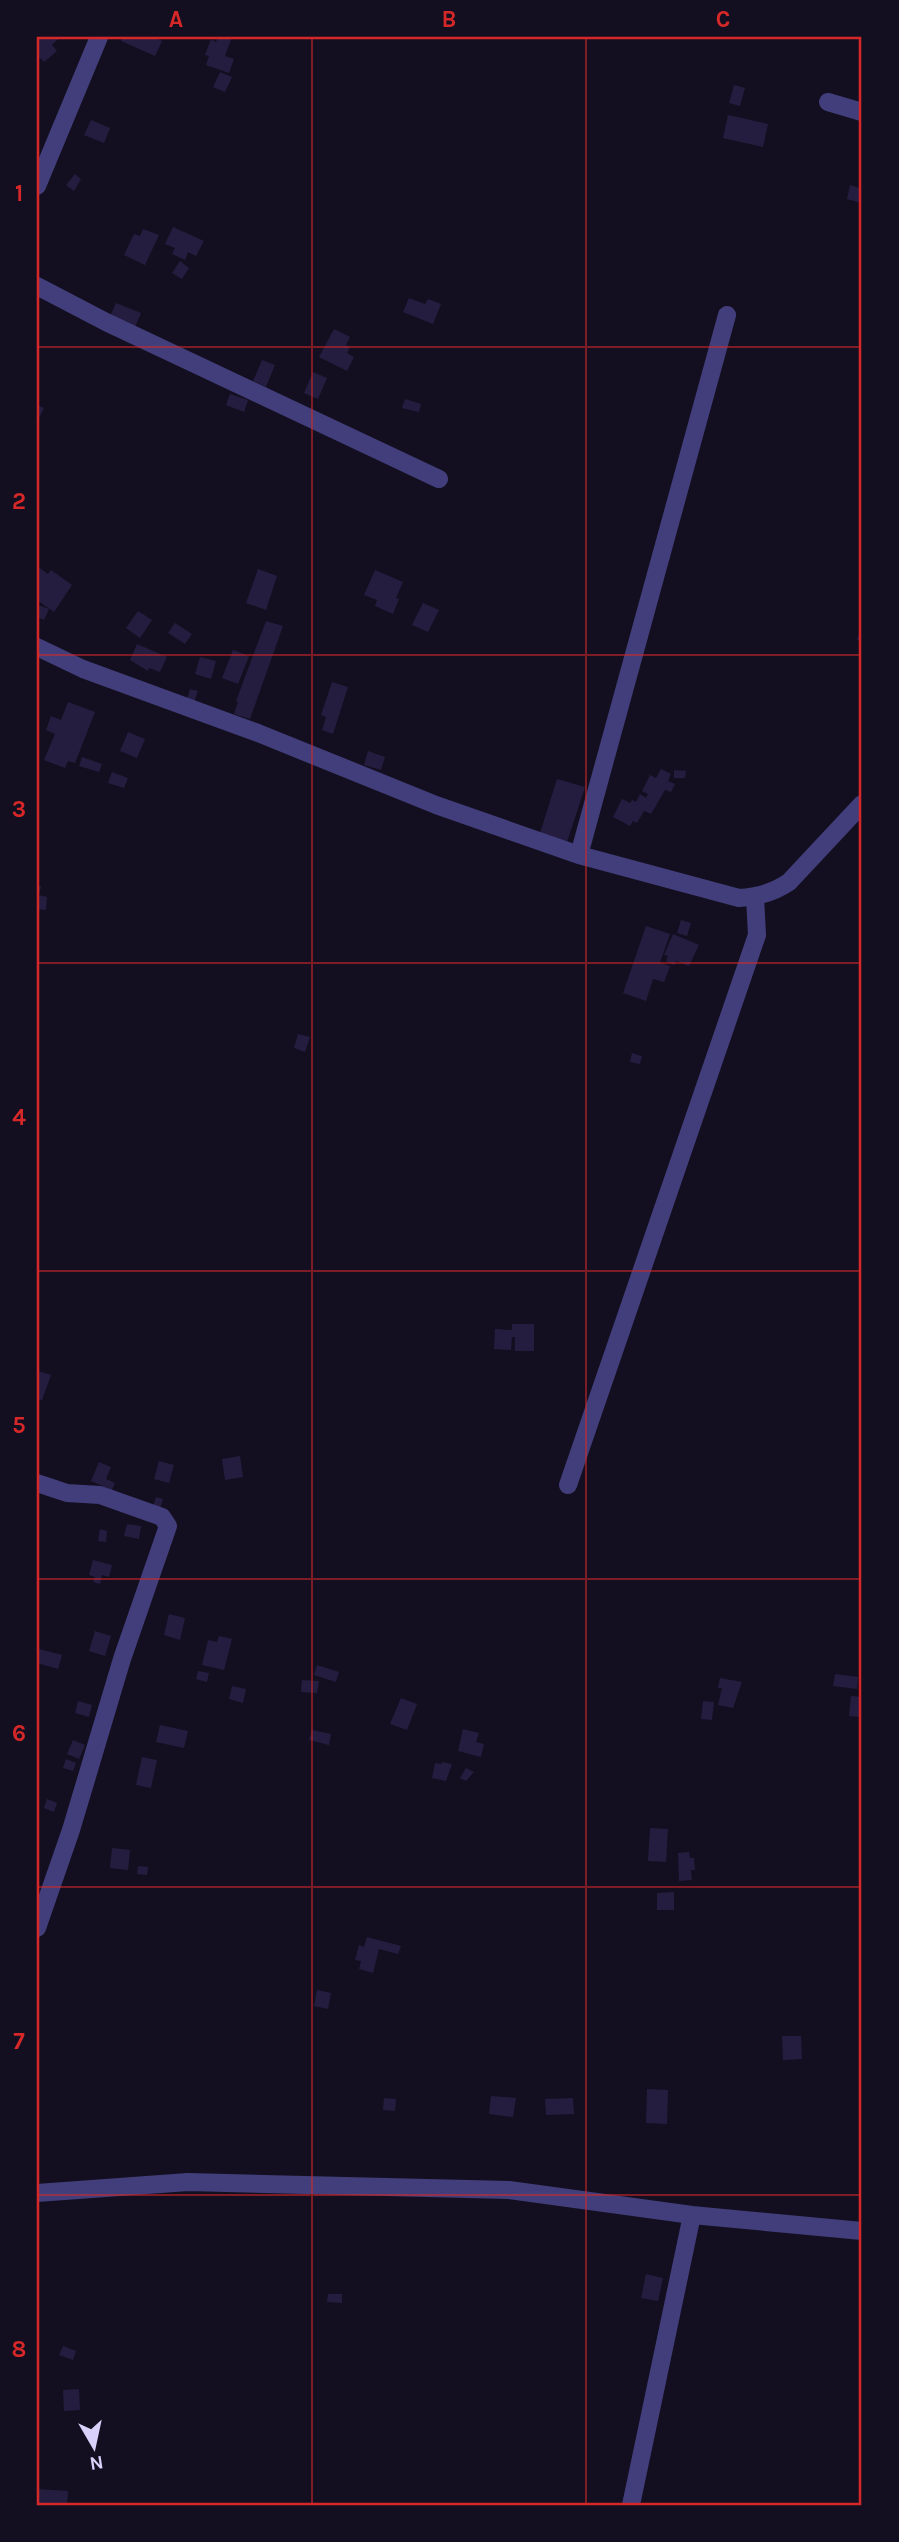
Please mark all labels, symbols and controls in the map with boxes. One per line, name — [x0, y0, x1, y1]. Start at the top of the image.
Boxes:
text: A — [169, 6, 183, 33]
text: B — [442, 6, 456, 33]
text: C — [716, 6, 730, 33]
text: 1 — [15, 180, 23, 207]
text: 2 — [12, 488, 26, 515]
text: 3 — [12, 796, 26, 823]
text: 4 — [12, 1104, 26, 1131]
text: 5 — [12, 1412, 26, 1439]
text: 6 — [12, 1720, 26, 1747]
text: 7 — [13, 2028, 25, 2055]
text: 8 — [12, 2336, 26, 2363]
north arrow — [60, 2412, 130, 2482]
text: N — [88, 2451, 105, 2475]

